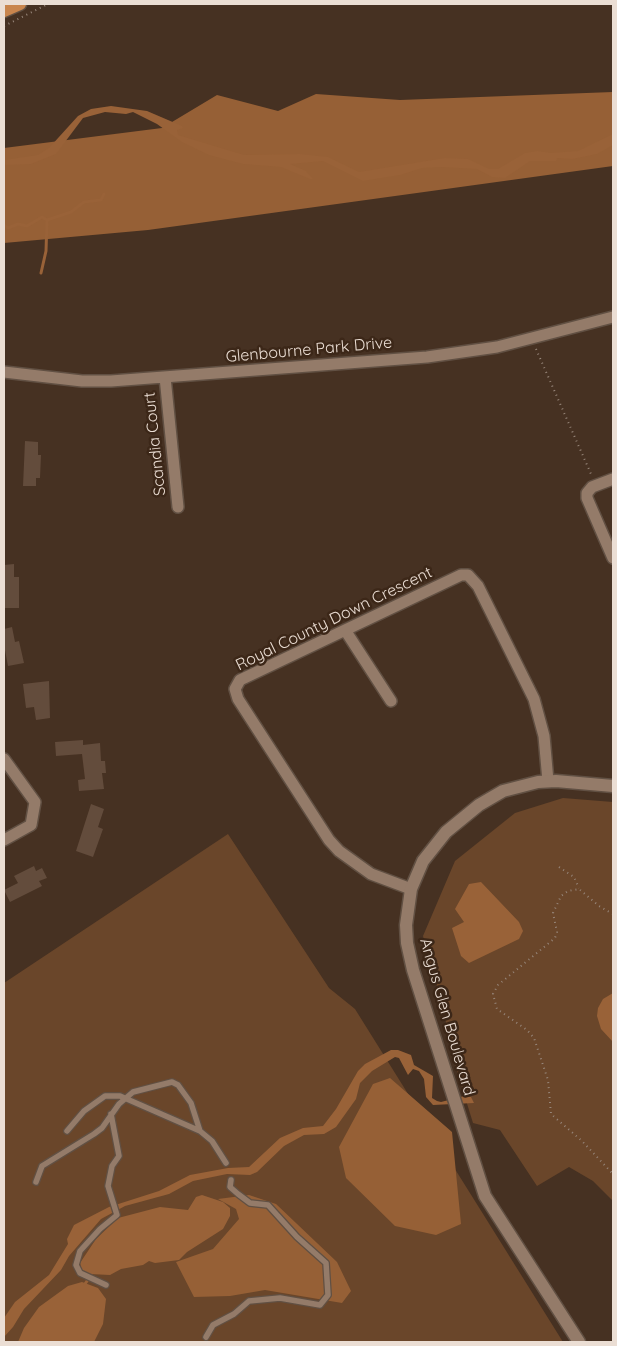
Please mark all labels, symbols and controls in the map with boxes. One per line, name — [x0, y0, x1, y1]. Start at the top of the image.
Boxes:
street label: Glenbourne Park Drive — [225, 333, 393, 367]
street label: Scandia Court — [140, 391, 170, 497]
street label: Royal County Down Crescent — [233, 563, 435, 675]
street label: Angus Glen Boulevard — [415, 936, 479, 1098]

